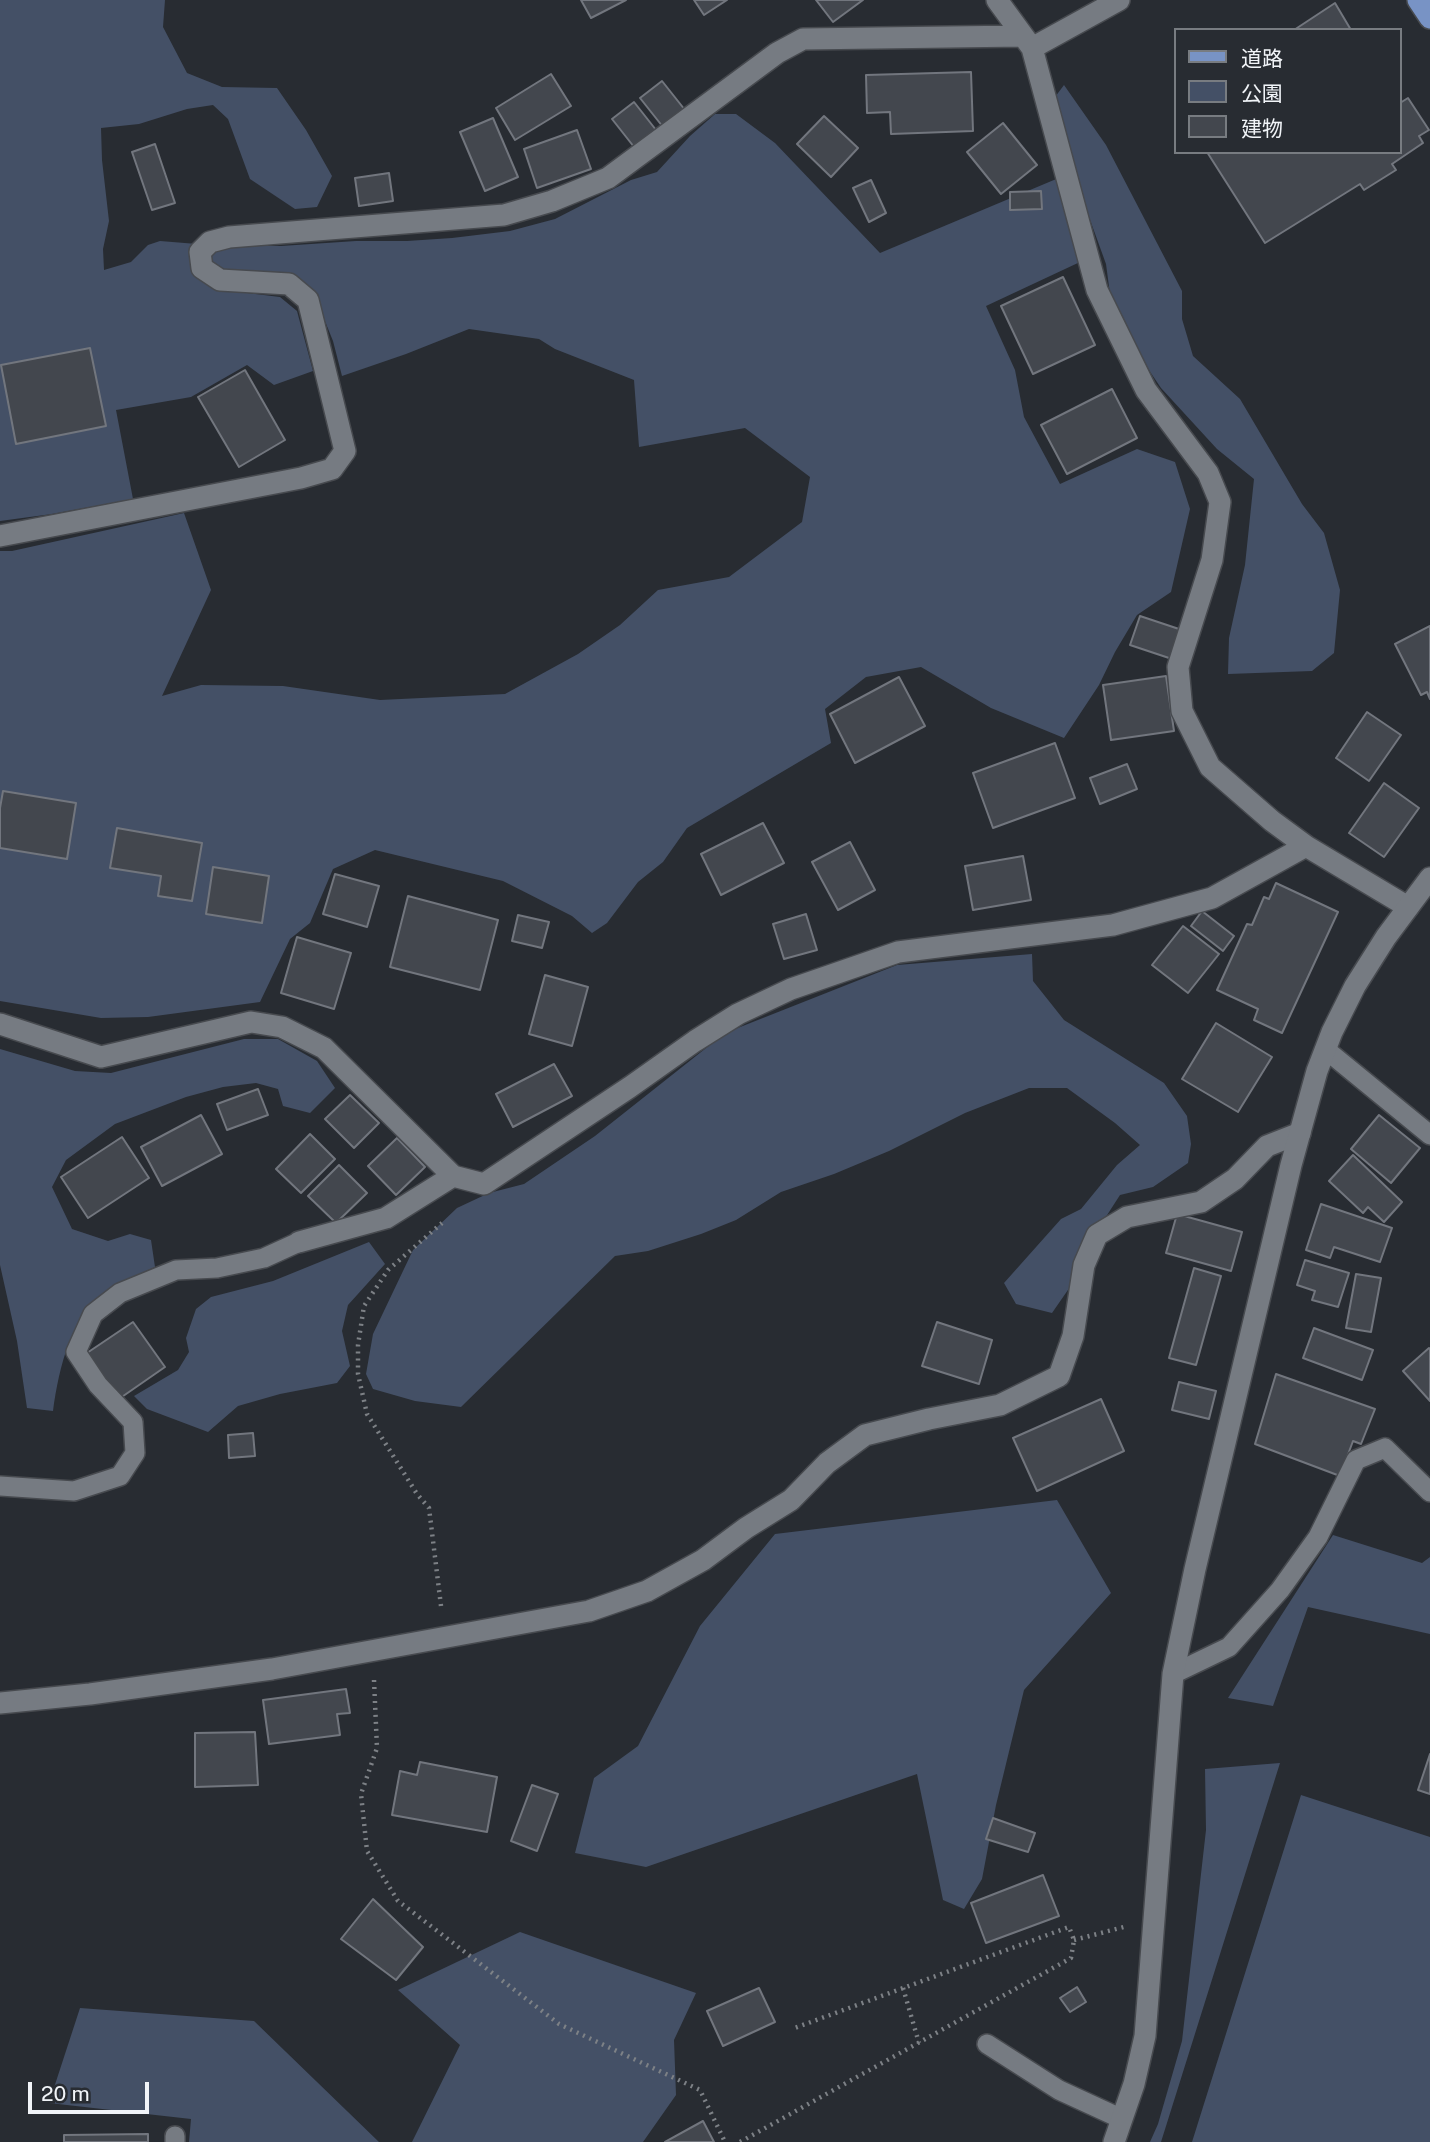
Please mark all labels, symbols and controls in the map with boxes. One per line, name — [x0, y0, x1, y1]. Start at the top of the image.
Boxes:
legend — [1174, 28, 1402, 154]
text: 道路 — [1241, 46, 1283, 71]
text: 公園 — [1241, 81, 1283, 106]
text: 建物 — [1241, 116, 1283, 141]
scale bar — [32, 2068, 152, 2112]
text: 20 m — [41, 2081, 90, 2106]

